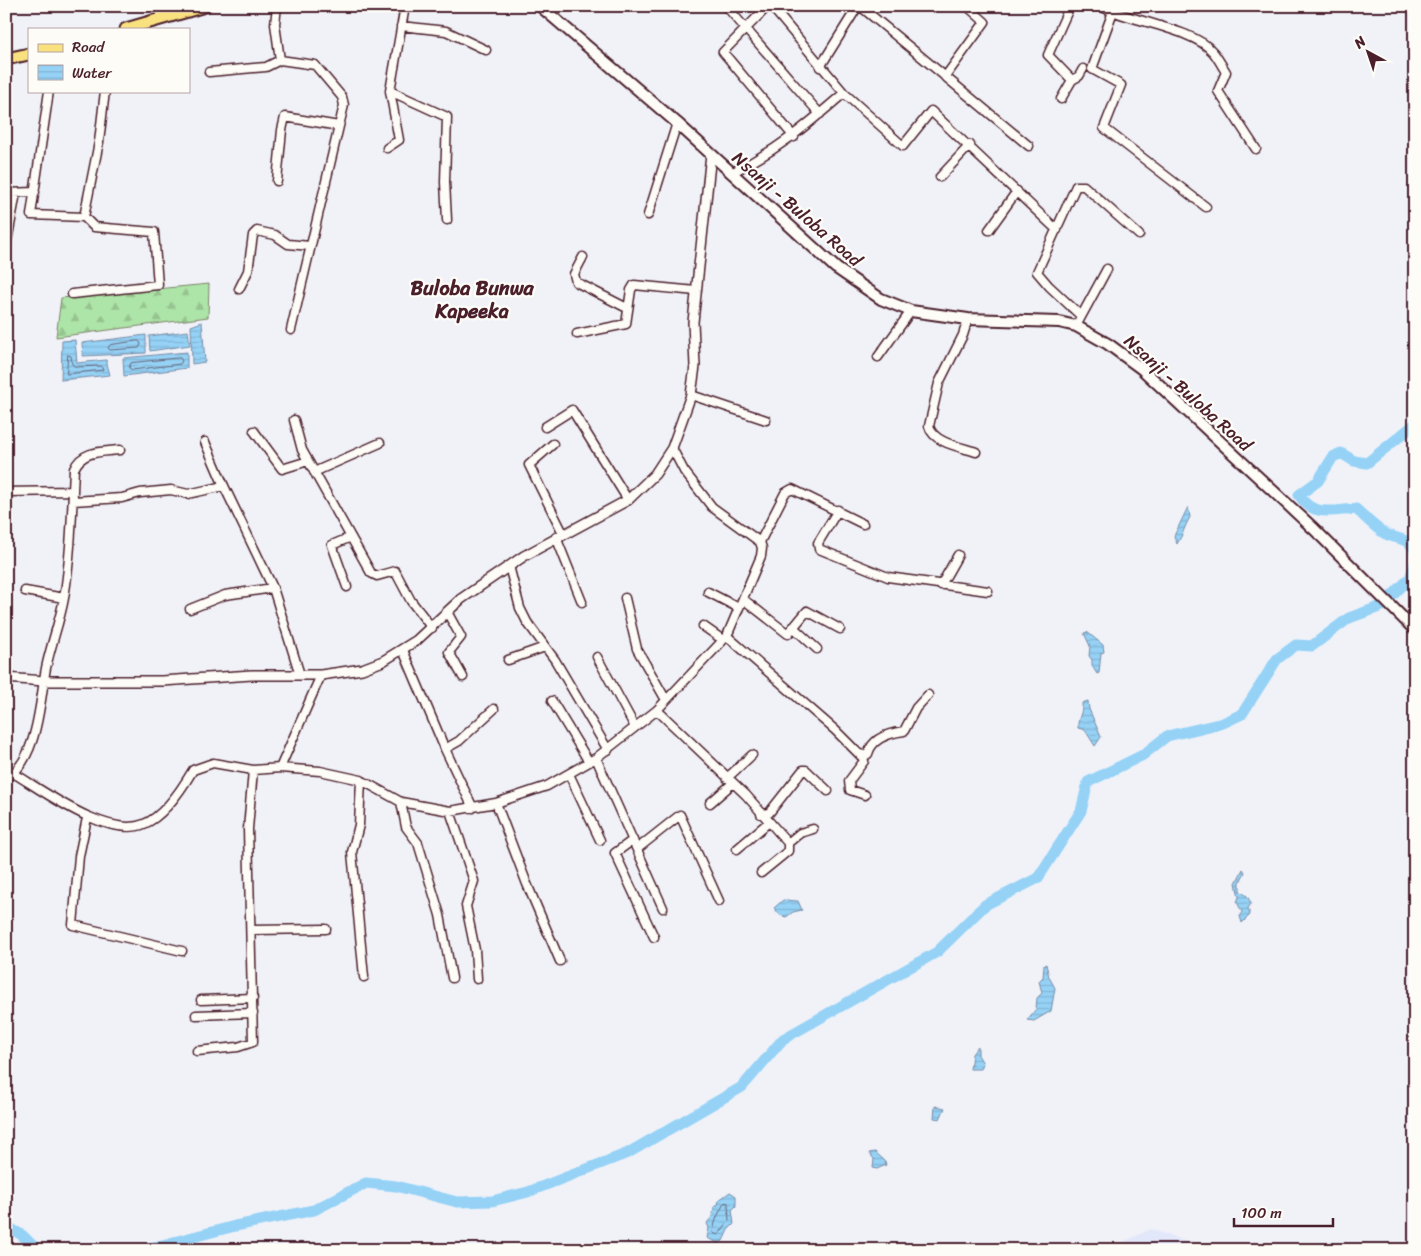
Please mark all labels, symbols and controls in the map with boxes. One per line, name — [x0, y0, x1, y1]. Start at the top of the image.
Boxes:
legend — [28, 28, 190, 92]
north arrow — [1344, 28, 1394, 78]
text: N — [1347, 30, 1372, 56]
text: Road — [72, 34, 105, 60]
text: Water — [72, 60, 112, 86]
street label: Nsanji - Buloba Road — [724, 143, 871, 276]
district label: Buloba Bunwa Kapeeka — [410, 271, 535, 329]
street label: Nsanji - Buloba Road — [1116, 326, 1261, 461]
scale bar — [1234, 1196, 1332, 1228]
text: 100 m — [1241, 1200, 1282, 1226]

